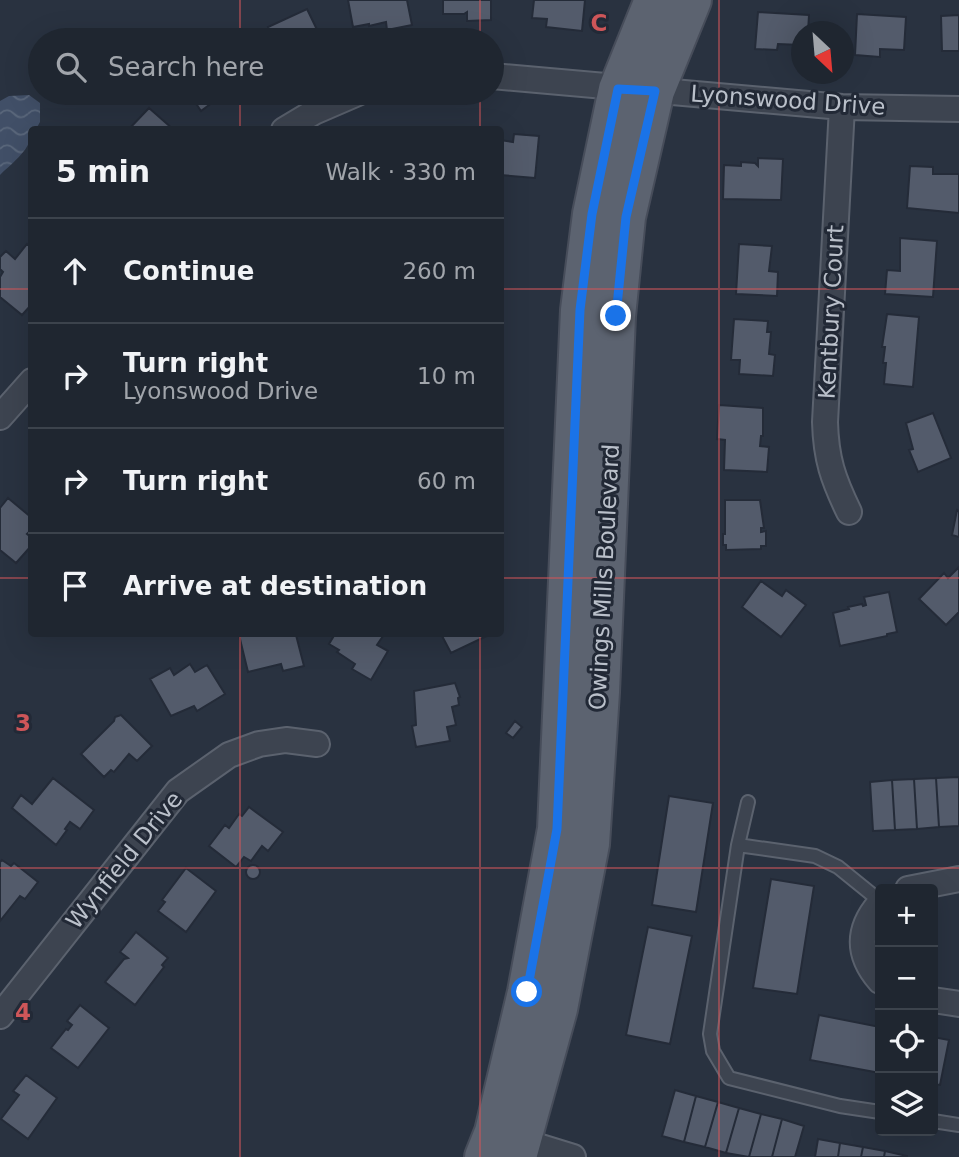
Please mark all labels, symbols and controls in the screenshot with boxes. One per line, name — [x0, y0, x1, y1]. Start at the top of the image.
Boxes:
text: C — [591, 10, 607, 36]
north arrow — [791, 21, 854, 84]
search box — [28, 28, 504, 105]
icon: search — [52, 48, 90, 86]
text: Search here — [108, 52, 264, 82]
street label: Lyonswood Drive — [690, 80, 886, 120]
text: 5 min — [56, 154, 150, 189]
text: Walk · 330 m — [325, 159, 476, 185]
street label: Kentbury Court — [813, 224, 849, 400]
icon: ahead — [56, 252, 94, 290]
text: Continue — [123, 256, 254, 286]
text: 260 m — [402, 258, 476, 284]
route end — [600, 300, 631, 331]
text: Turn right — [123, 348, 268, 378]
icon: right — [56, 357, 94, 395]
text: 10 m — [417, 363, 476, 389]
text: Lyonswood Drive — [123, 378, 318, 404]
street label: Owings Mills Boulevard — [584, 443, 624, 711]
icon: right — [56, 462, 94, 500]
text: Turn right — [123, 466, 268, 496]
text: 60 m — [417, 468, 476, 494]
icon: arrive — [56, 567, 94, 605]
text: Arrive at destination — [123, 571, 427, 601]
text: 3 — [15, 710, 31, 736]
street label: Wynfield Drive — [61, 786, 187, 934]
map controls — [875, 884, 938, 1136]
button: + — [875, 884, 938, 947]
button: − — [875, 947, 938, 1010]
route start — [511, 976, 542, 1007]
text: 4 — [15, 999, 31, 1025]
button: locate — [875, 1010, 938, 1073]
button: layers — [875, 1073, 938, 1136]

